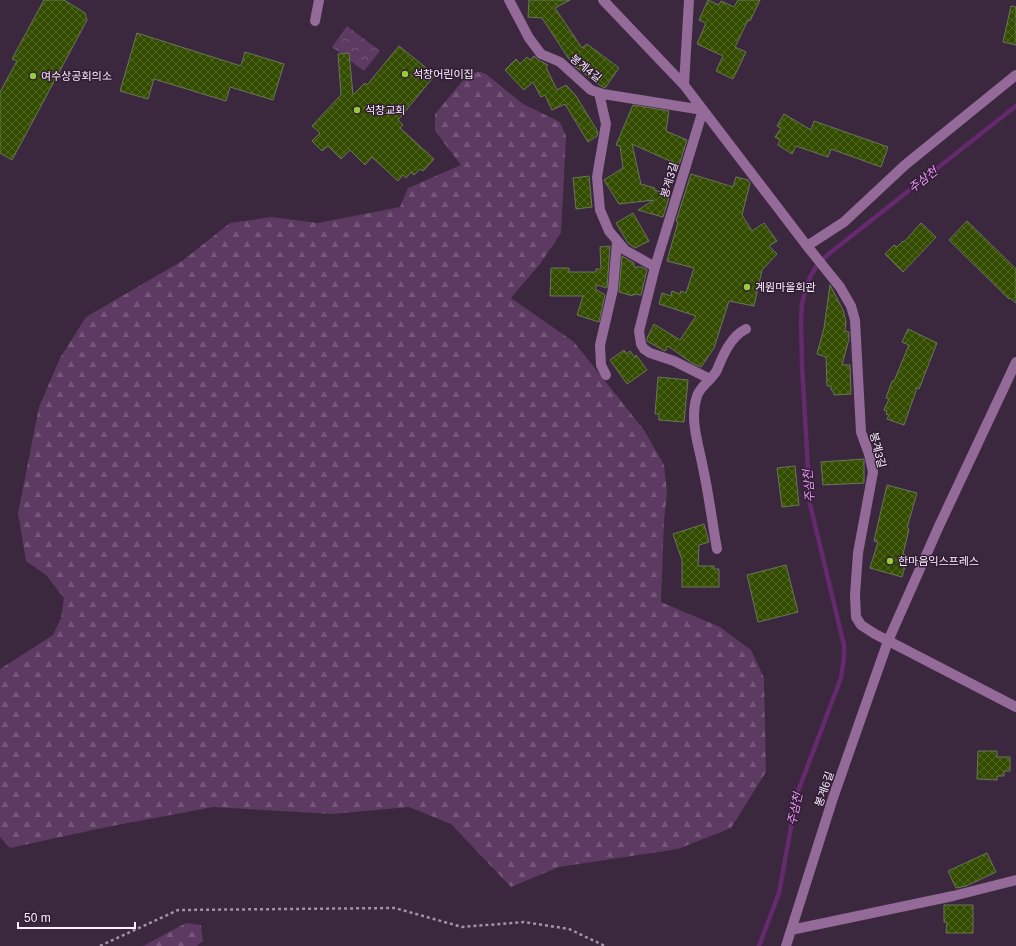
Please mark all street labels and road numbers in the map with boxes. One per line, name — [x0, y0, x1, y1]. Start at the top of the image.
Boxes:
street label: 봉계4길 — [568, 52, 604, 84]
street label: 봉계3길 — [658, 161, 680, 199]
street label: 봉계3길 — [868, 431, 888, 469]
street label: 봉계6길 — [812, 770, 836, 808]

